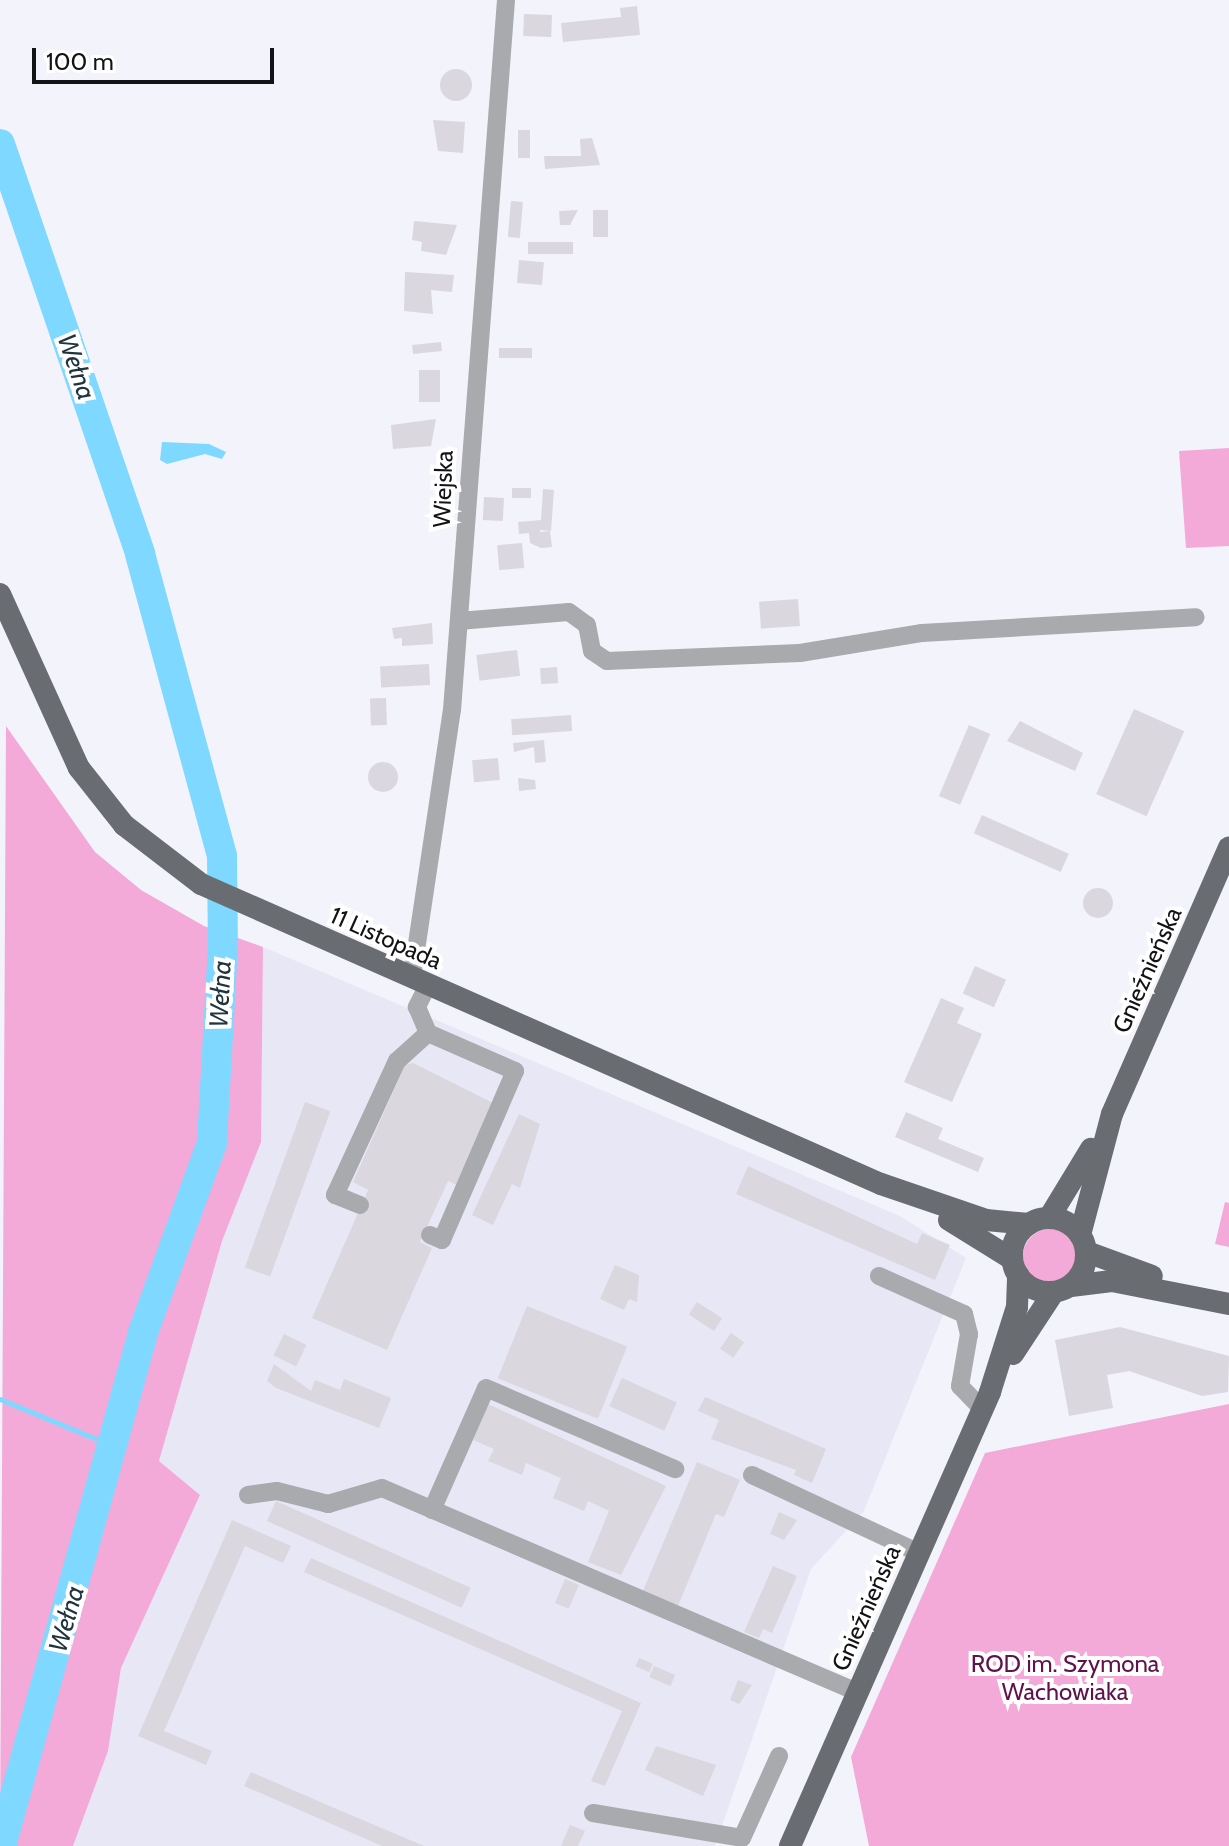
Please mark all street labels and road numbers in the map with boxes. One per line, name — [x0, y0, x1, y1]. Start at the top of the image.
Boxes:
street label: Wiejska — [427, 450, 459, 528]
street label: 11 Listopada — [326, 901, 446, 975]
street label: Gnieźnieńska — [1107, 903, 1187, 1037]
street label: Gnieźnieńska — [826, 1541, 906, 1675]

